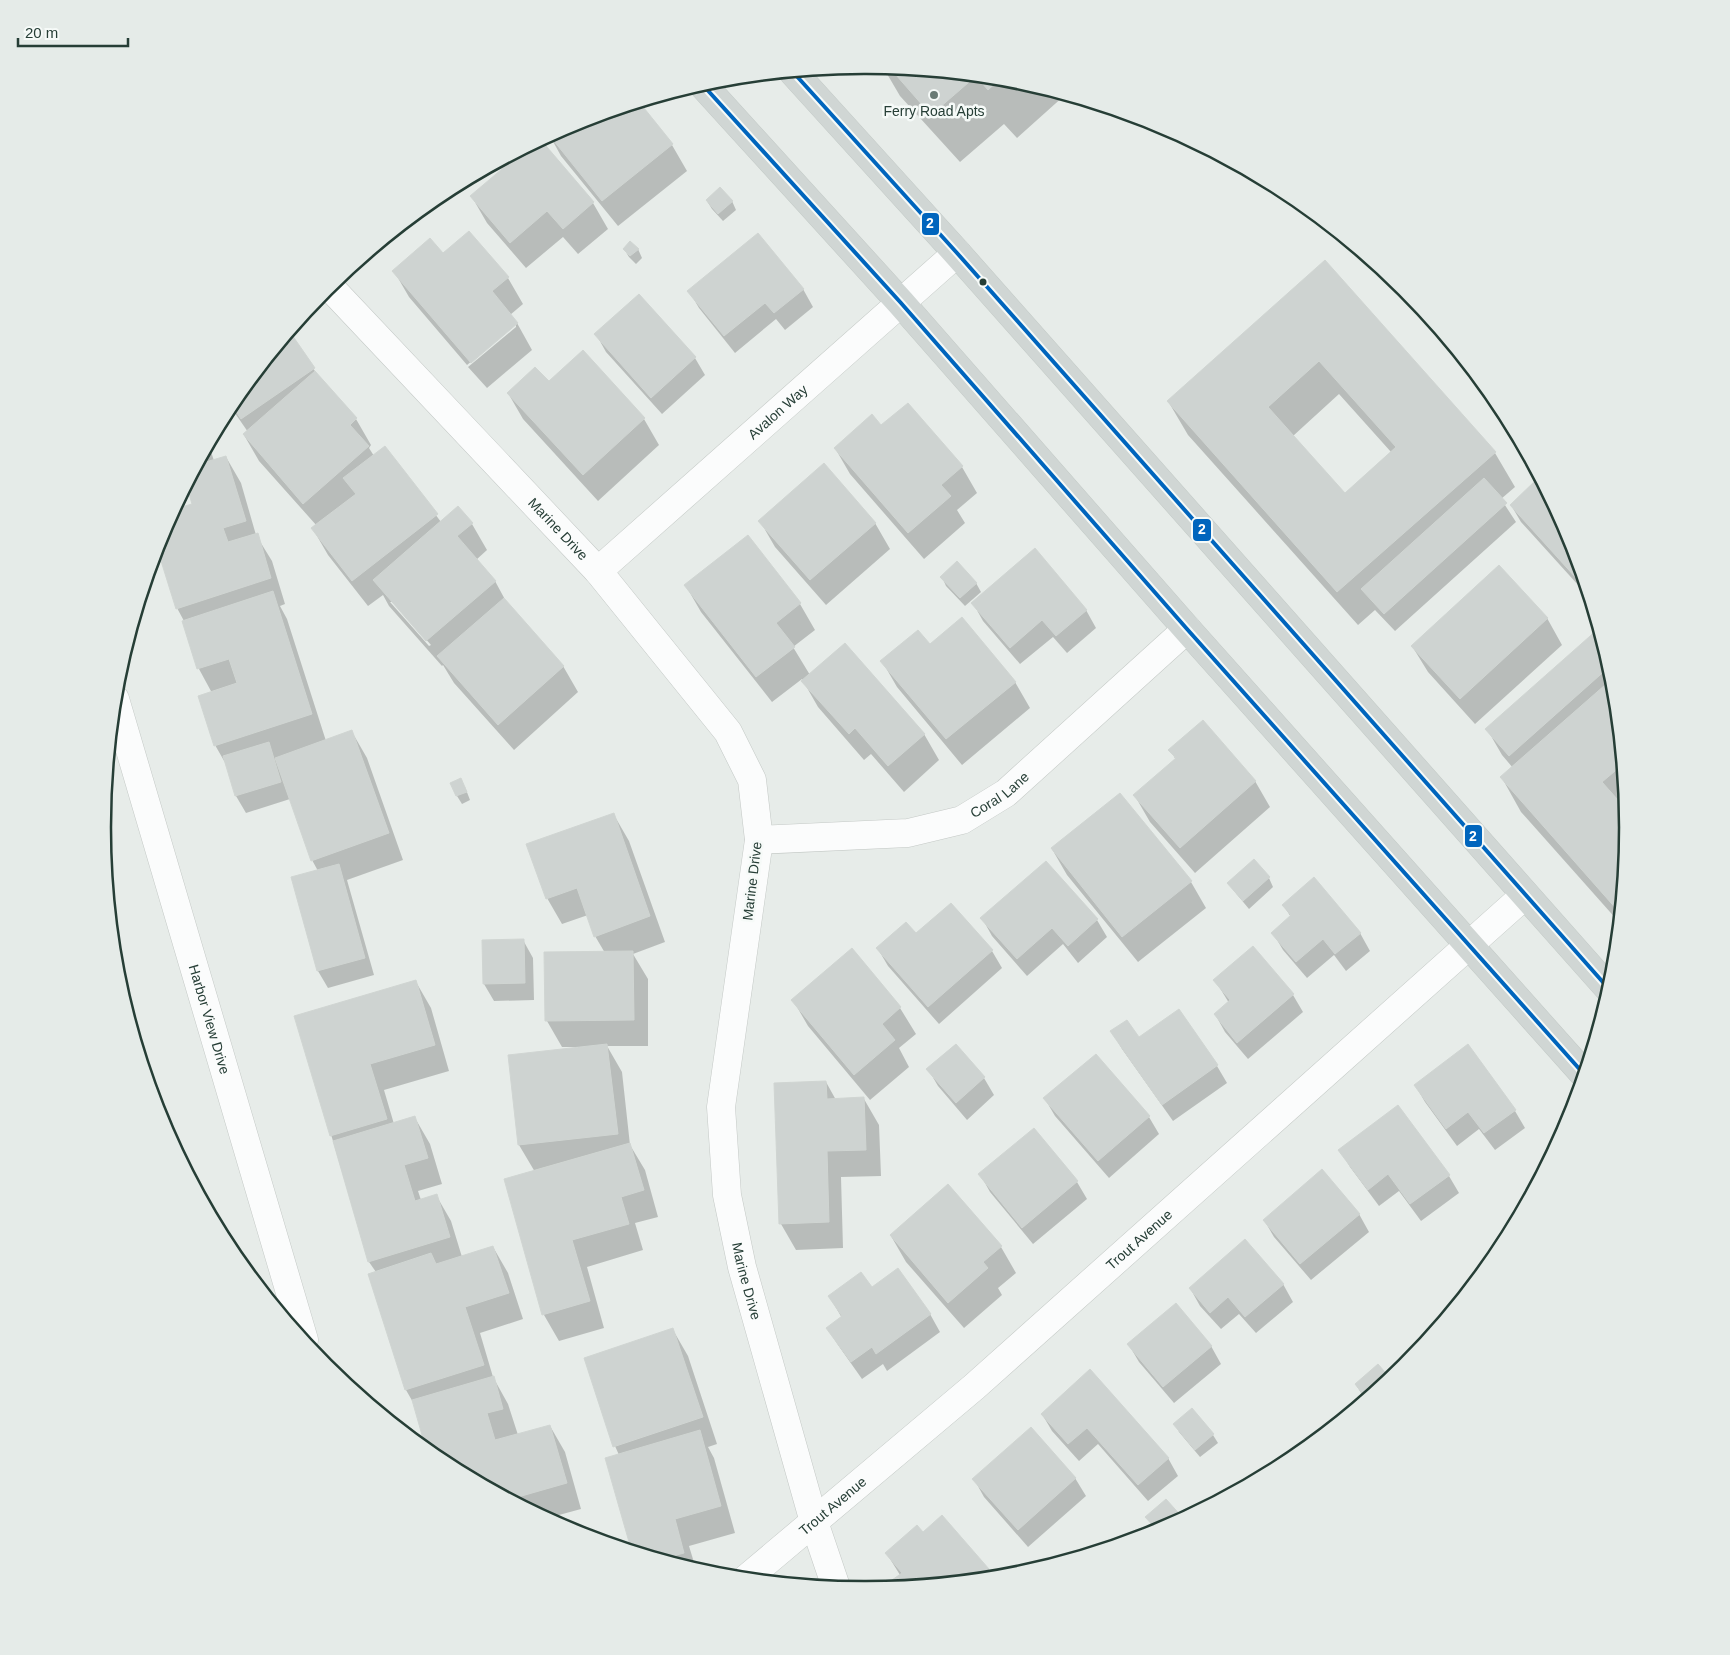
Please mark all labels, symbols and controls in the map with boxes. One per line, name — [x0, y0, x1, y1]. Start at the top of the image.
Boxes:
scale bar — [18, 15, 128, 47]
text: 20 m — [25, 24, 58, 41]
marker: Ferry Road Apts — [928, 89, 940, 101]
place label: Ferry Road Apts — [883, 103, 985, 119]
line badge: 2 — [921, 212, 940, 236]
text: 2 — [926, 215, 934, 231]
unlabelled marker — [978, 277, 988, 287]
street label: Avalon Way — [745, 381, 811, 442]
street label: Marine Drive — [525, 495, 591, 563]
line badge: 2 — [1192, 518, 1212, 542]
text: 2 — [1198, 521, 1206, 537]
street label: Coral Lane — [967, 768, 1032, 821]
line badge: 2 — [1464, 824, 1483, 848]
text: 2 — [1469, 828, 1477, 844]
street label: Marine Drive — [739, 840, 765, 921]
street label: Harbor View Drive — [186, 963, 233, 1076]
street label: Trout Avenue — [1103, 1206, 1175, 1273]
street label: Marine Drive — [729, 1241, 765, 1322]
street label: Trout Avenue — [796, 1473, 870, 1539]

